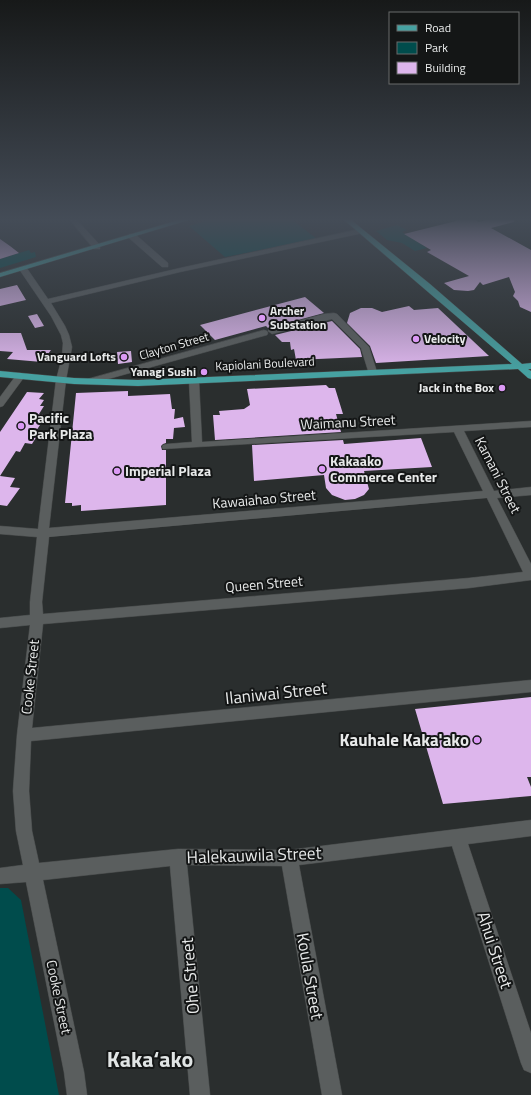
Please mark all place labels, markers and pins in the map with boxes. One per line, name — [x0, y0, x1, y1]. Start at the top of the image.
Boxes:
place label: Archer Substation — [270, 301, 326, 334]
marker: Archer Substation — [257, 313, 267, 323]
place label: Velocity — [424, 329, 465, 348]
marker: Velocity — [411, 334, 421, 344]
place label: Vanguard Lofts — [37, 347, 116, 366]
marker: Vanguard Lofts — [119, 352, 129, 362]
place label: Yanagi Sushi — [130, 362, 196, 381]
marker: Yanagi Sushi — [199, 367, 209, 377]
place label: Jack in the Box — [419, 378, 494, 397]
marker: Jack in the Box — [497, 383, 507, 393]
place label: Pacific Park Plaza — [29, 407, 93, 444]
marker: Pacific Park Plaza — [16, 421, 26, 431]
place label: Kakaako Commerce Center — [330, 450, 437, 487]
place label: Imperial Plaza — [125, 460, 211, 481]
marker: Kakaako Commerce Center — [317, 464, 327, 474]
marker: Imperial Plaza — [112, 466, 122, 476]
place label: Kauhale Kaka'ako — [339, 727, 469, 753]
marker: Kauhale Kaka'ako — [472, 735, 482, 745]

